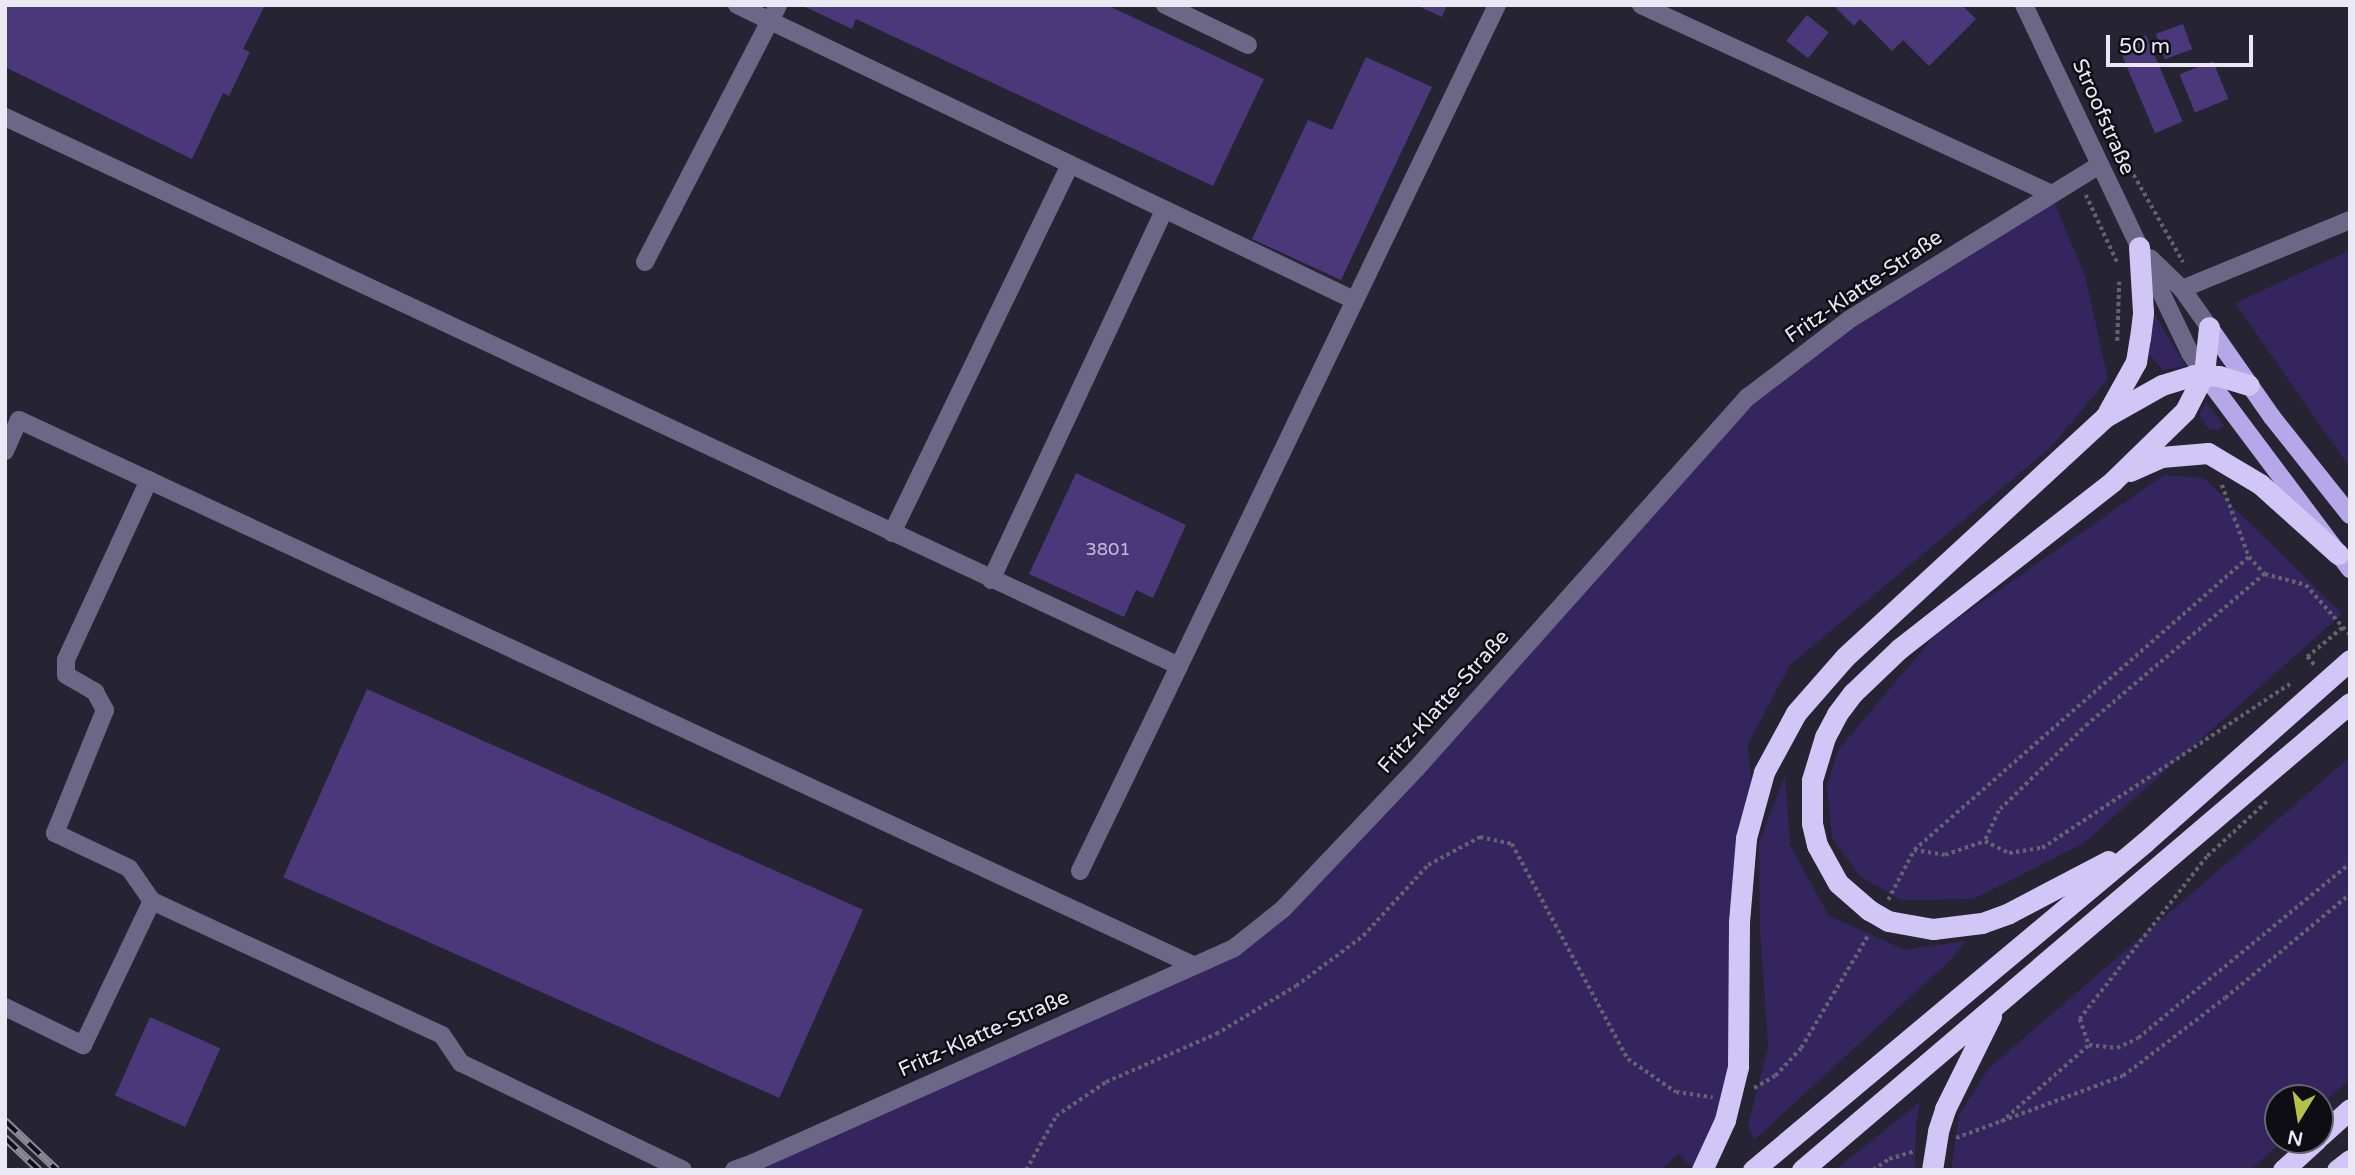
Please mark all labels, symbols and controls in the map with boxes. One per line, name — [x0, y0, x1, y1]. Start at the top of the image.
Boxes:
scale bar — [2110, 21, 2257, 65]
text: 50 m — [2119, 34, 2170, 59]
street label: Stroofstraße — [2066, 55, 2140, 179]
street label: Fritz-Klatte-Straße — [1781, 225, 1947, 349]
house number: 3801 — [1085, 538, 1131, 560]
street label: Fritz-Klatte-Straße — [1373, 625, 1515, 779]
street label: Fritz-Klatte-Straße — [895, 985, 1073, 1083]
north arrow — [2264, 1084, 2334, 1154]
text: N — [2286, 1125, 2305, 1150]

